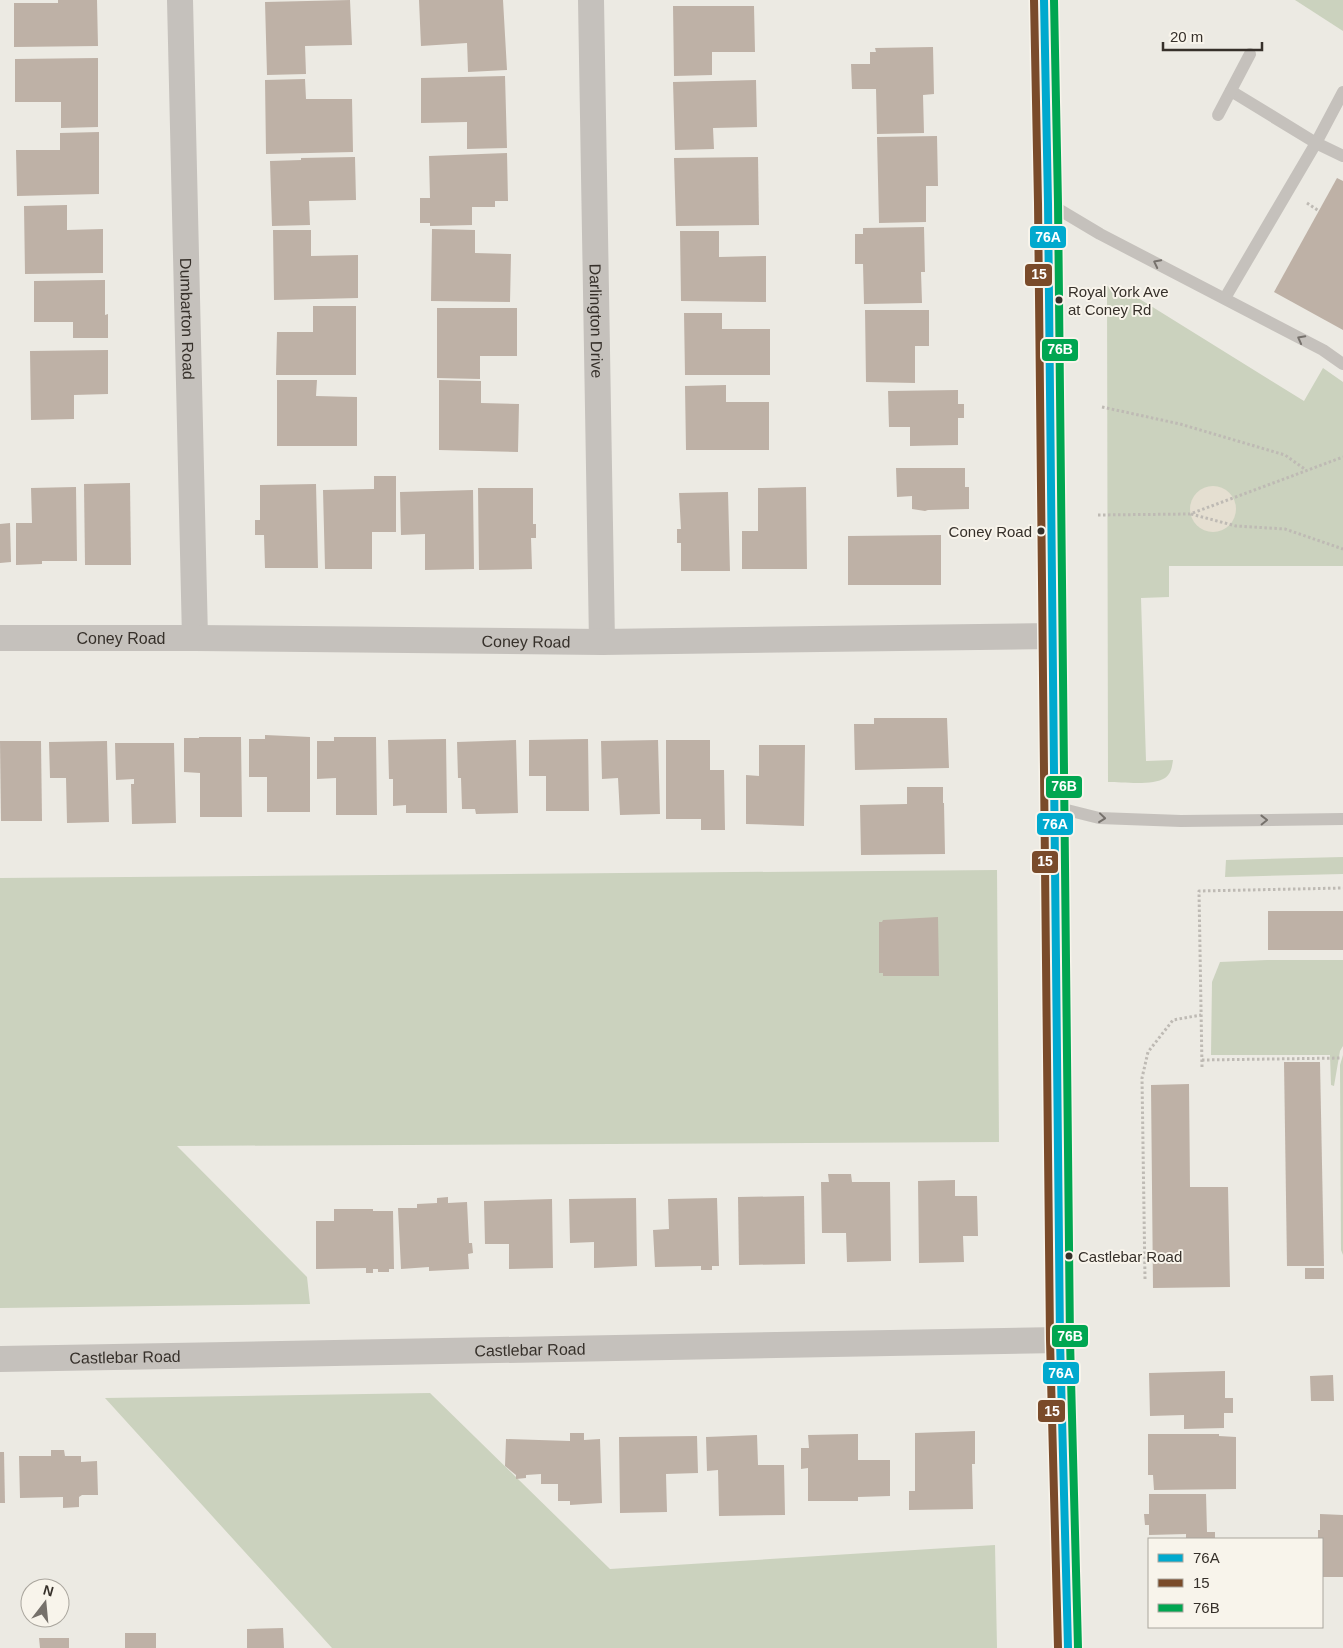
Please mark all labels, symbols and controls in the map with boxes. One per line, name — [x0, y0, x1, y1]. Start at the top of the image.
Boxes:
scale bar — [1163, 20, 1262, 52]
text: 20 m — [1170, 28, 1203, 45]
line badge: 76A — [1029, 225, 1067, 249]
text: 76A — [1035, 229, 1061, 245]
street label: Dumbarton Road — [178, 258, 197, 380]
one-way arrow — [1153, 259, 1162, 269]
street label: Darlington Drive — [587, 263, 606, 379]
line badge: 15 — [1024, 263, 1053, 287]
text: 15 — [1031, 266, 1047, 282]
place label: Royal York Ave at Coney Rd — [1068, 283, 1169, 318]
marker: Royal York Ave at Coney Rd — [1054, 295, 1064, 305]
one-way arrow — [1297, 335, 1306, 345]
line badge: 76B — [1041, 338, 1079, 362]
text: 76B — [1047, 341, 1073, 357]
place label: Coney Road — [949, 523, 1032, 540]
marker: Coney Road — [1036, 526, 1046, 536]
street label: Coney Road — [76, 630, 166, 647]
street label: Coney Road — [481, 632, 571, 650]
line badge: 76B — [1045, 775, 1083, 799]
text: 76B — [1051, 778, 1077, 794]
line badge: 76A — [1036, 812, 1074, 836]
one-way arrow — [1098, 812, 1106, 823]
one-way arrow — [1261, 815, 1269, 825]
text: 76A — [1042, 816, 1068, 832]
line badge: 15 — [1031, 850, 1059, 874]
text: 15 — [1037, 853, 1053, 869]
place label: Castlebar Road — [1078, 1248, 1182, 1265]
marker: Castlebar Road — [1064, 1251, 1074, 1261]
line badge: 76B — [1051, 1324, 1089, 1348]
text: 76B — [1057, 1328, 1083, 1344]
street label: Castlebar Road — [474, 1340, 586, 1359]
street label: Castlebar Road — [69, 1347, 181, 1366]
line badge: 76A — [1042, 1361, 1080, 1385]
text: 76A — [1048, 1365, 1074, 1381]
line badge: 15 — [1037, 1399, 1066, 1423]
text: 15 — [1044, 1403, 1060, 1419]
legend — [1148, 1538, 1323, 1628]
text: 76A — [1193, 1549, 1220, 1566]
text: 15 — [1193, 1574, 1210, 1591]
north arrow — [20, 1578, 70, 1628]
text: N — [42, 1581, 56, 1600]
text: 76B — [1193, 1599, 1220, 1616]

